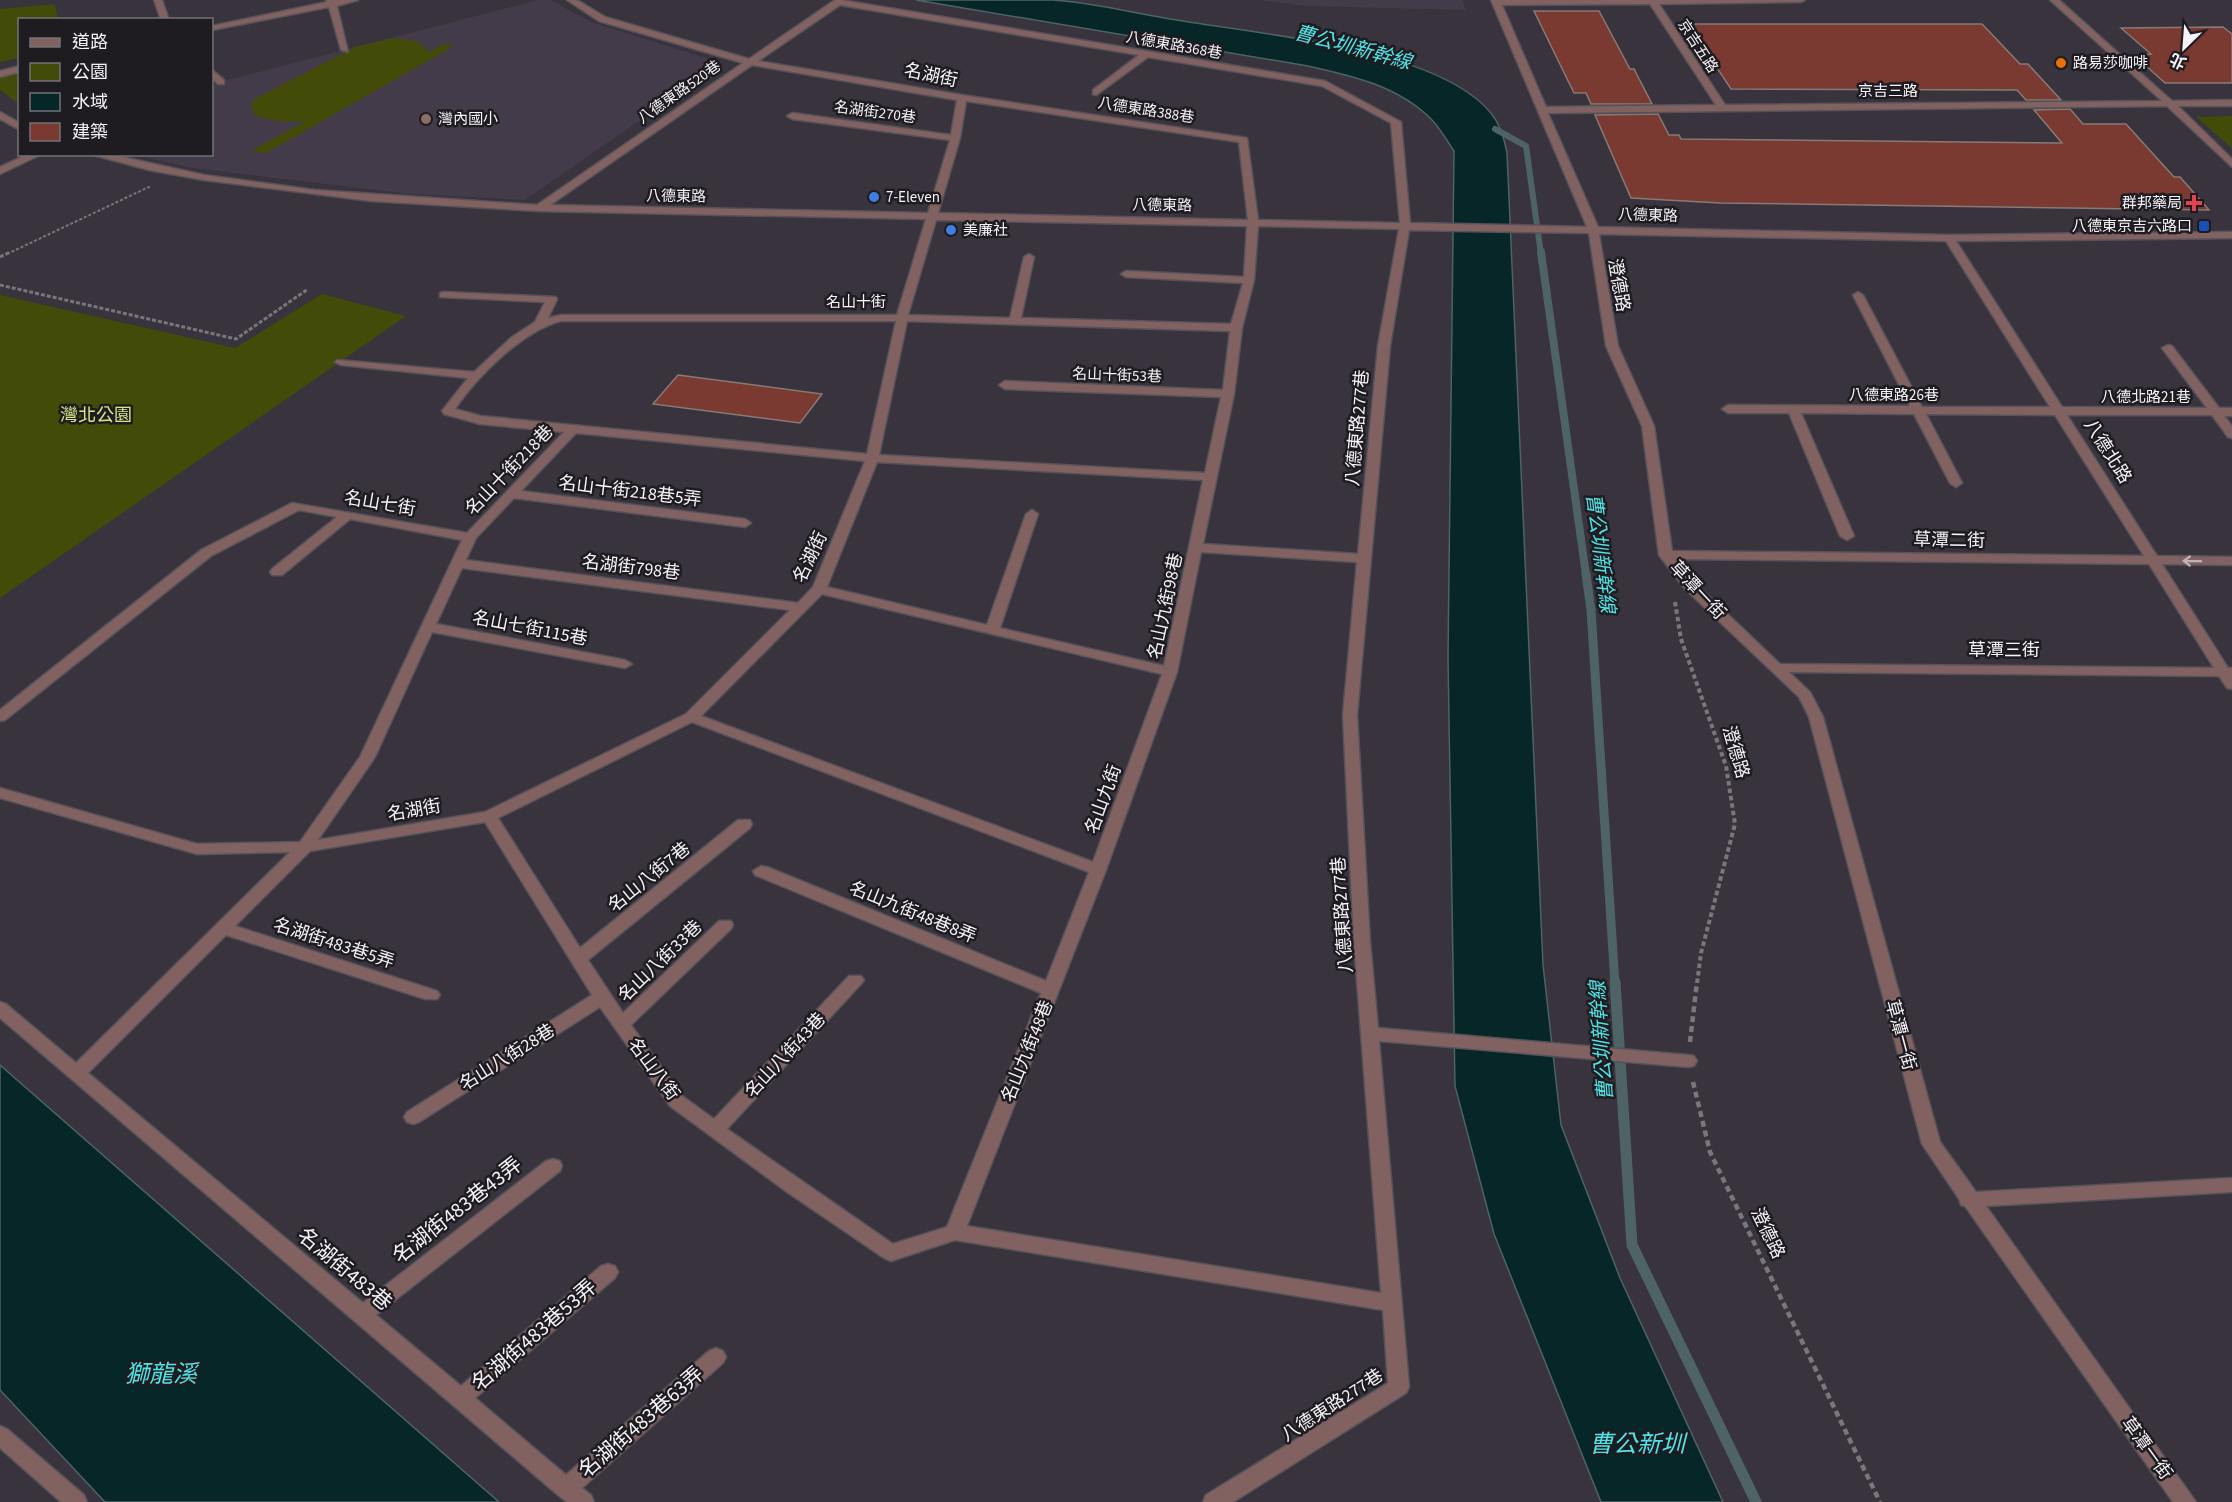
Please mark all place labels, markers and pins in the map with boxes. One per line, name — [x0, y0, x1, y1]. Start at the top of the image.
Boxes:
place label: 路易莎咖啡 — [2073, 53, 2148, 74]
marker: 路易莎咖啡 — [2054, 56, 2068, 70]
place label: 灣內國小 — [438, 109, 498, 130]
marker: 灣內國小 — [419, 112, 433, 126]
place label: 7-Eleven — [886, 187, 940, 208]
marker: 7-Eleven — [867, 190, 881, 204]
place label: 群邦藥局 — [2122, 193, 2182, 214]
marker: 群邦藥局 — [2187, 196, 2201, 210]
place label: 八德東京吉六路口 — [2072, 216, 2192, 237]
marker: 八德東京吉六路口 — [2197, 219, 2211, 233]
place label: 美廉社 — [963, 220, 1008, 241]
marker: 美廉社 — [944, 223, 958, 237]

